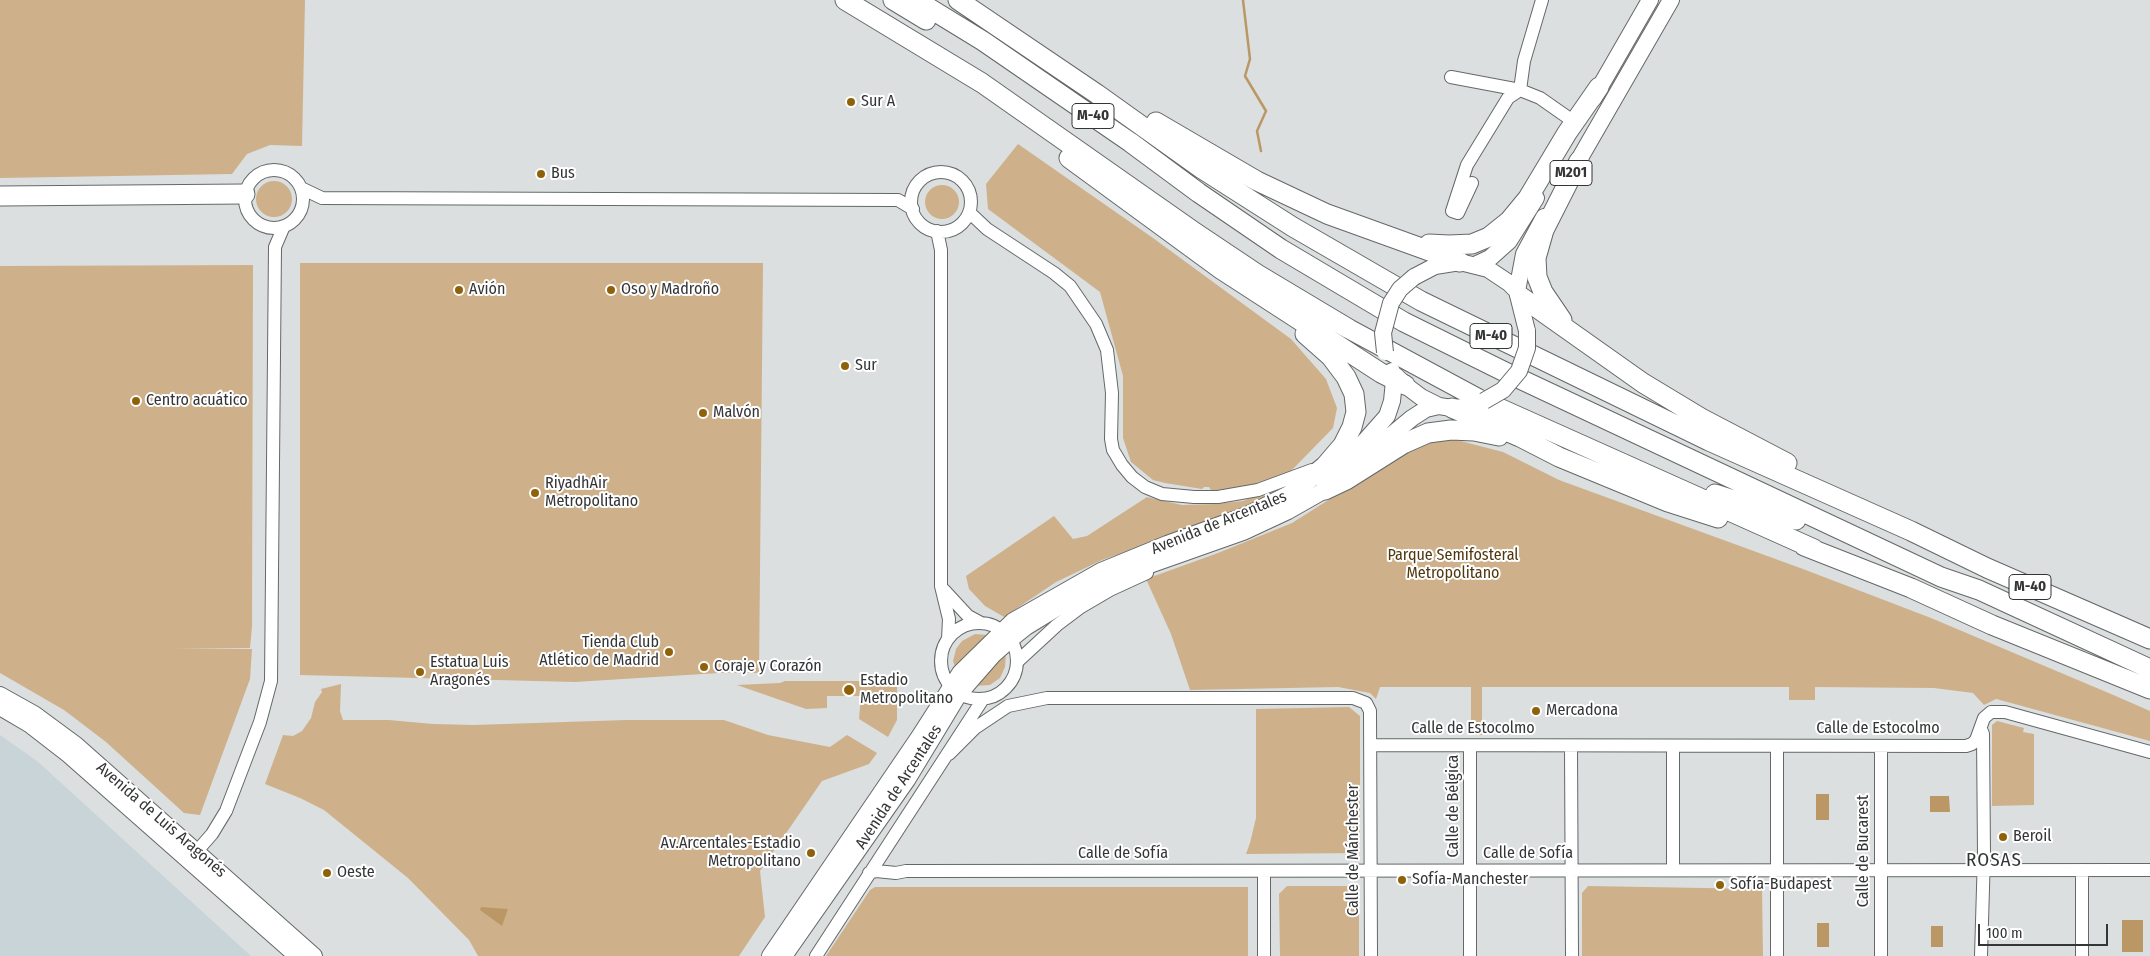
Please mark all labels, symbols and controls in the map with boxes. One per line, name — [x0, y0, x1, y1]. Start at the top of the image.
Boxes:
place label: Sur A — [861, 92, 895, 112]
marker: Sur A — [845, 96, 857, 108]
road number: M-40 — [1072, 104, 1114, 128]
road number: M201 — [1550, 160, 1592, 186]
place label: Bus — [551, 164, 575, 184]
marker: Bus — [535, 168, 547, 180]
place label: Avión — [469, 280, 505, 300]
place label: Oso y Madroño — [621, 280, 719, 300]
marker: Avión — [453, 284, 465, 296]
marker: Oso y Madroño — [605, 284, 617, 296]
road number: M-40 — [1470, 324, 1512, 348]
place label: Sur — [855, 356, 877, 376]
marker: Sur — [839, 360, 851, 372]
place label: Centro acuático — [146, 391, 248, 411]
marker: Centro acuático — [130, 395, 142, 407]
place label: Malvón — [713, 403, 760, 423]
marker: Malvón — [697, 407, 709, 419]
place label: RiyadhAir Metropolitano — [545, 474, 638, 512]
marker: RiyadhAir Metropolitano — [529, 487, 541, 499]
street label: Avenida de Arcentales — [1148, 487, 1290, 559]
park label: Parque Semifosteral Metropolitano — [1387, 546, 1519, 584]
road number: M-40 — [2009, 574, 2051, 600]
place label: Tienda Club Atlético de Madrid — [539, 633, 659, 671]
marker: Tienda Club Atlético de Madrid — [663, 646, 675, 658]
place label: Estatua Luis Aragonés — [430, 653, 508, 691]
place label: Coraje y Corazón — [714, 657, 822, 677]
marker: Coraje y Corazón — [698, 661, 710, 673]
marker: Estatua Luis Aragonés — [414, 666, 426, 678]
place label: Estadio Metropolitano — [860, 671, 953, 709]
marker: Estadio Metropolitano — [842, 683, 856, 697]
place label: Mercadona — [1546, 701, 1618, 721]
marker: Mercadona — [1530, 705, 1542, 717]
street label: Calle de Estocolmo — [1411, 719, 1535, 739]
street label: Calle de Estocolmo — [1816, 719, 1940, 739]
street label: Avenida de Arcentales — [852, 721, 946, 853]
street label: Calle de Bélgica — [1444, 755, 1464, 857]
street label: Avenida de Luis Aragonés — [92, 758, 230, 882]
street label: Calle de Mánchester — [1344, 784, 1364, 916]
street label: Calle de Bucarest — [1854, 795, 1874, 907]
place label: Beroil — [2013, 827, 2051, 847]
marker: Beroil — [1997, 831, 2009, 843]
place label: Av.Arcentales-Estadio Metropolitano — [661, 834, 801, 872]
street label: Calle de Sofía — [1078, 844, 1168, 864]
street label: Calle de Sofía — [1483, 844, 1573, 864]
marker: Av.Arcentales-Estadio Metropolitano — [805, 847, 817, 859]
district label: ROSAS — [1965, 850, 2023, 872]
place label: Oeste — [337, 863, 375, 883]
marker: Oeste — [321, 867, 333, 879]
place label: Sofía-Manchester — [1412, 870, 1528, 890]
marker: Sofía-Manchester — [1396, 874, 1408, 886]
place label: Sofía-Budapest — [1730, 875, 1832, 895]
marker: Sofía-Budapest — [1714, 879, 1726, 891]
scale bar — [1980, 914, 2110, 946]
text: 100 m — [1986, 924, 2023, 942]

